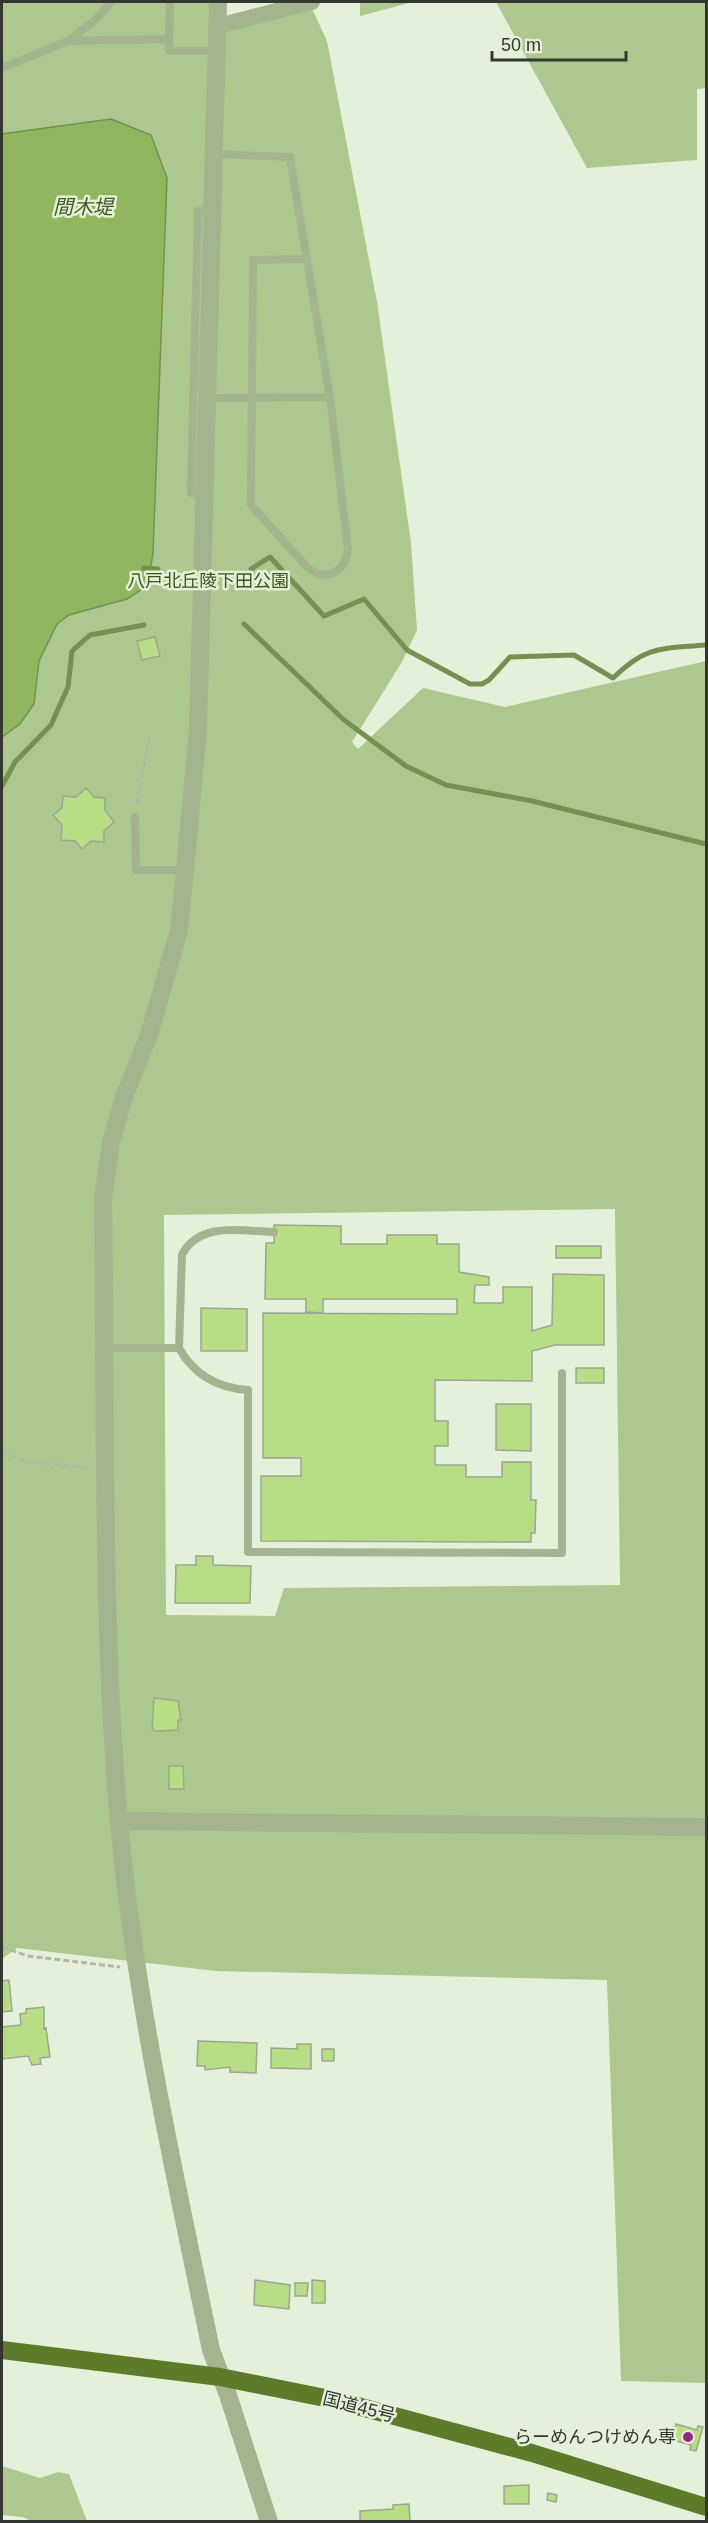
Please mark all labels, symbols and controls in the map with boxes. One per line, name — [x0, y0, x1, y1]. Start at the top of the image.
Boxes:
scale bar — [492, 24, 626, 62]
text: 50 m — [501, 35, 541, 55]
water label: 間木堤 — [53, 196, 115, 218]
park label: 八戸北丘陵下田公園 — [127, 571, 289, 591]
street label: 国道45号 — [321, 2388, 397, 2426]
place label: らーめんつけめん専 — [514, 2427, 676, 2447]
marker: らーめんつけめん専 — [681, 2430, 695, 2444]

